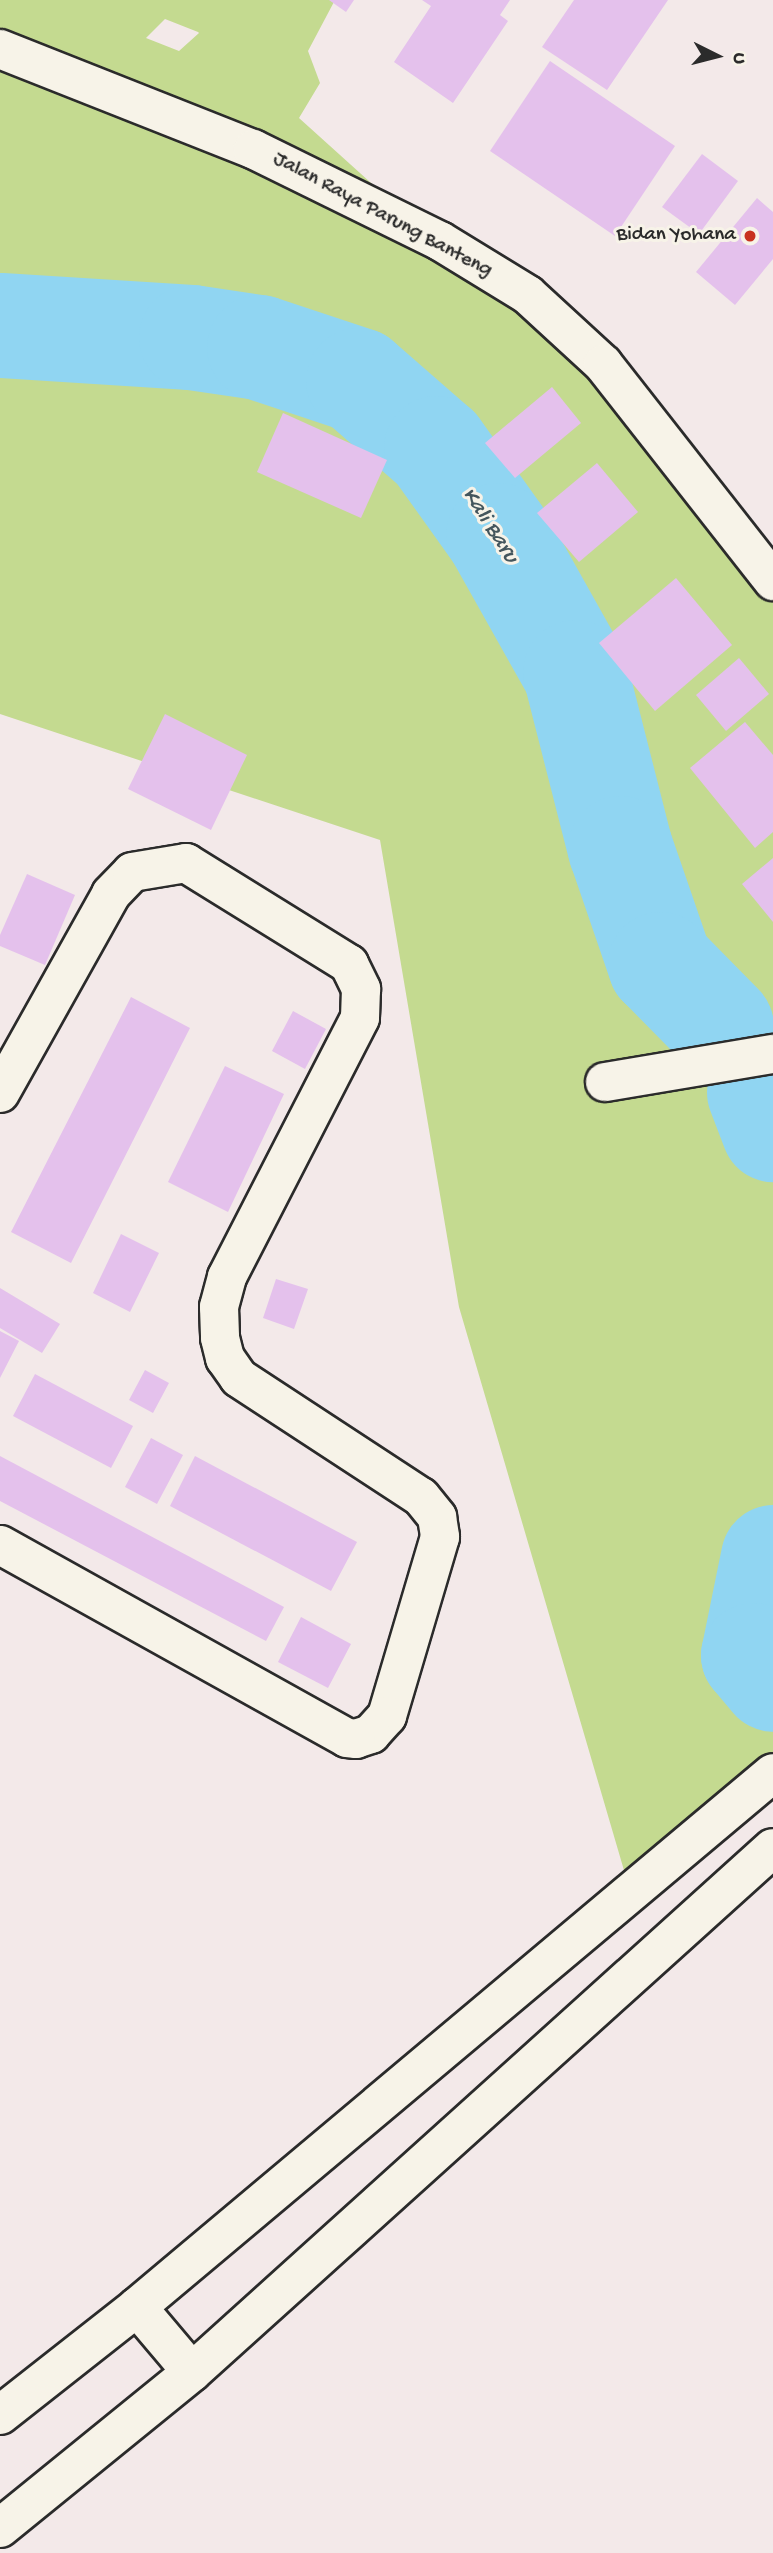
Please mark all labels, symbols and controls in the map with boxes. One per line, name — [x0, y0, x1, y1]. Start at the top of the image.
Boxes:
north arrow — [682, 21, 752, 91]
text: U — [726, 52, 750, 65]
street label: Jalan Raya Parung Banteng — [268, 147, 496, 285]
place label: Bidan Yohana — [617, 223, 736, 249]
marker: Bidan Yohana — [742, 228, 758, 244]
water label: Kali Baru — [454, 483, 524, 569]

